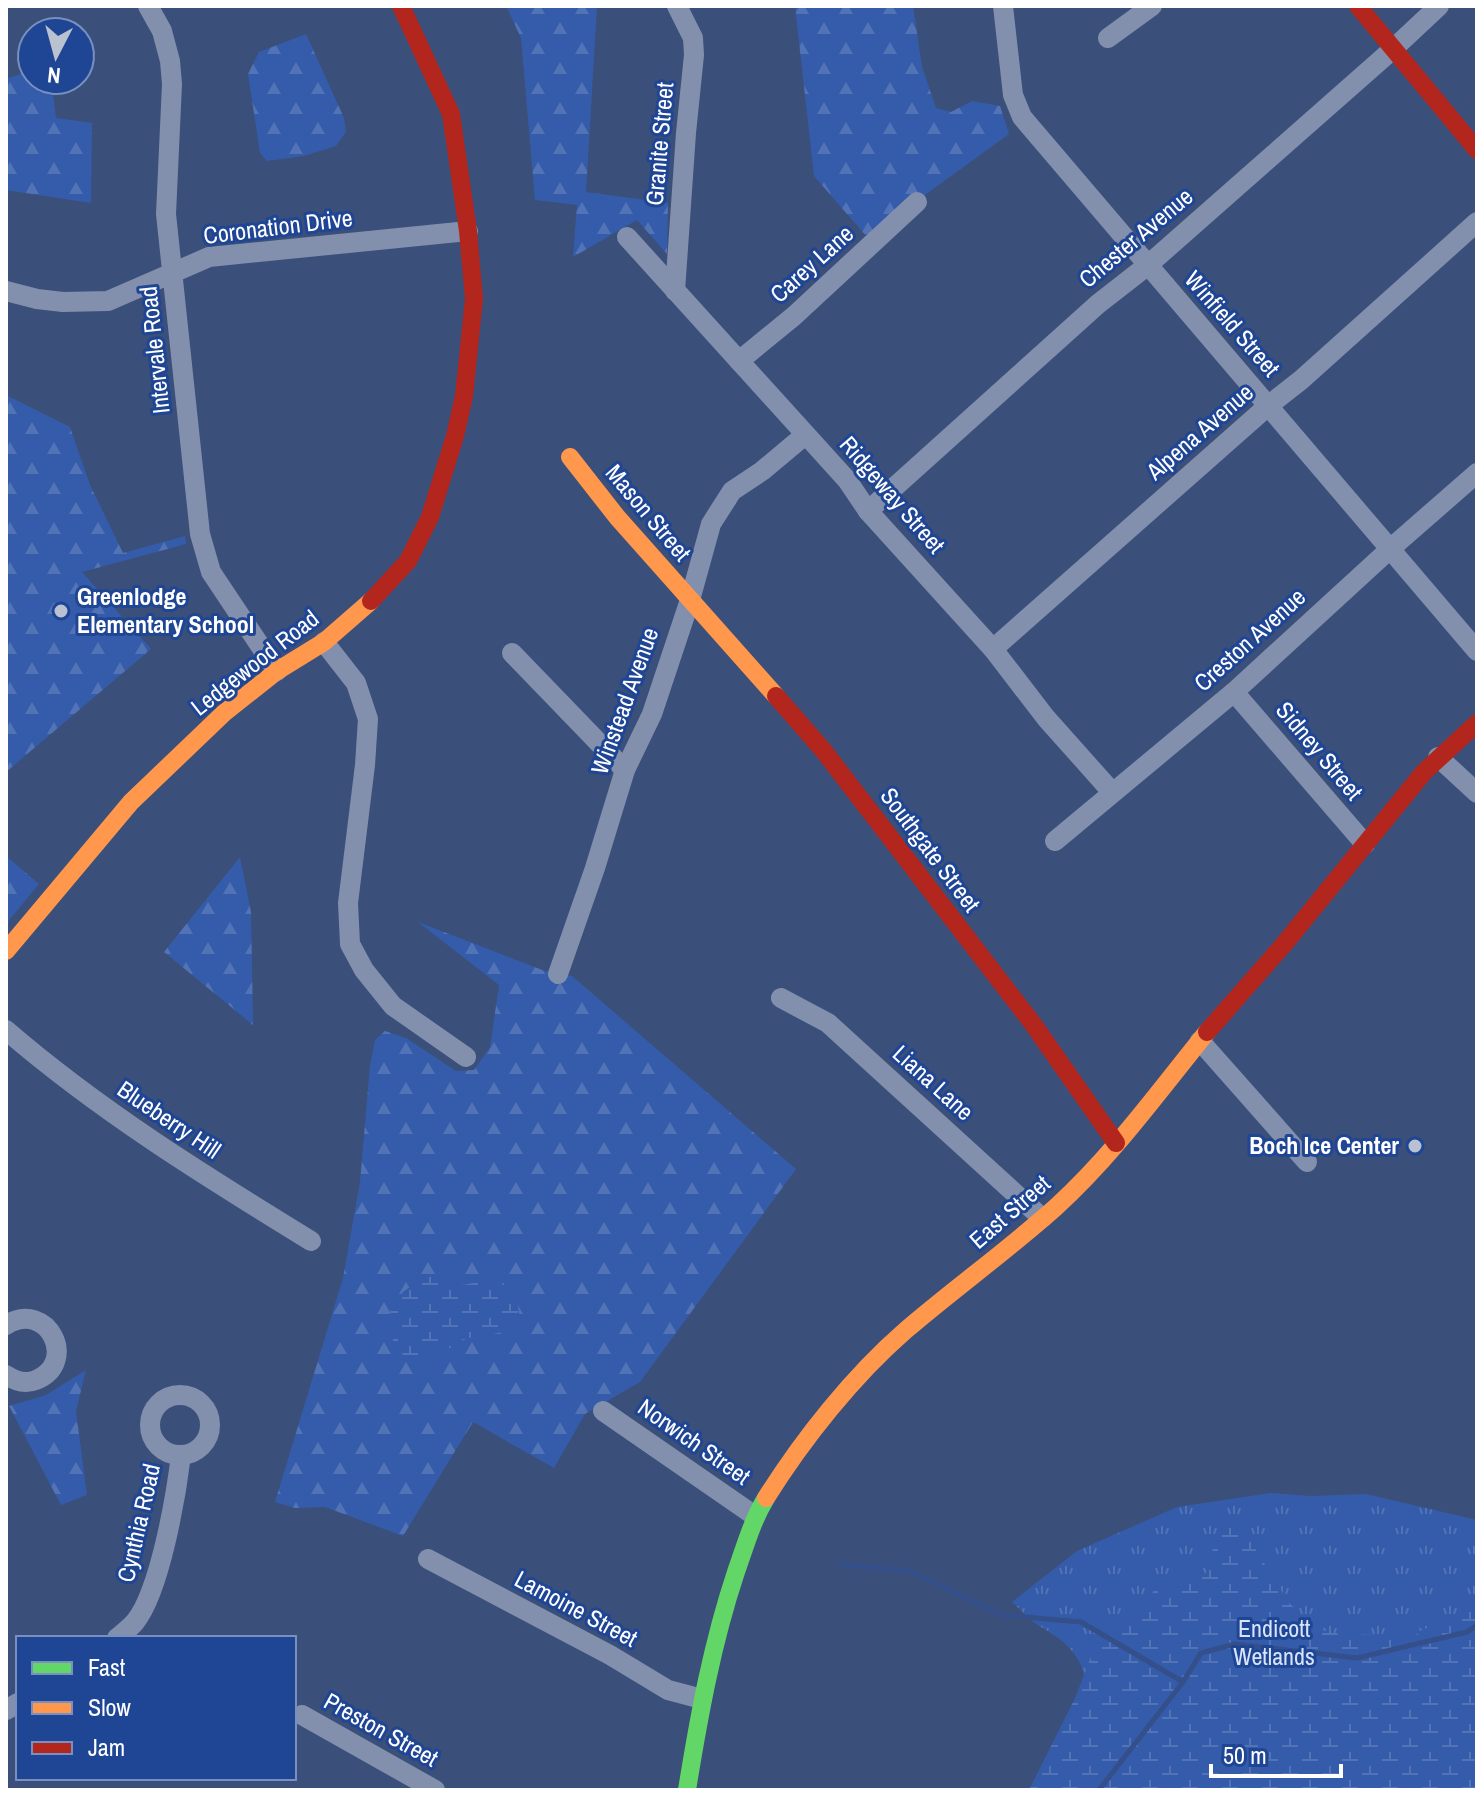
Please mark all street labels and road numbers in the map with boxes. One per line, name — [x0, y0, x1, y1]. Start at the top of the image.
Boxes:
street label: Granite Street — [638, 80, 680, 207]
street label: Chester Avenue — [1072, 180, 1199, 294]
street label: Coronation Drive — [202, 201, 354, 251]
street label: Carey Lane — [763, 217, 860, 309]
street label: Winfield Street — [1178, 264, 1288, 383]
street label: Intervale Road — [131, 285, 177, 415]
street label: Alpena Avenue — [1138, 376, 1260, 487]
street label: Ridgeway Street — [833, 429, 953, 560]
street label: Mason Street — [599, 457, 699, 568]
street label: Creston Avenue — [1187, 581, 1312, 698]
street label: Ledgewood Road — [184, 602, 325, 722]
street label: Winstead Avenue — [583, 623, 665, 778]
street label: Sidney Street — [1269, 694, 1371, 807]
street label: Southgate Street — [874, 781, 988, 918]
street label: Liana Lane — [886, 1037, 981, 1127]
street label: Blueberry Hill — [112, 1073, 227, 1165]
street label: East Street — [962, 1167, 1057, 1255]
street label: Norwich Street — [632, 1391, 757, 1492]
street label: Cynthia Road — [109, 1461, 167, 1585]
street label: Lamoine Street — [510, 1562, 644, 1654]
street label: Preston Street — [319, 1685, 445, 1774]

